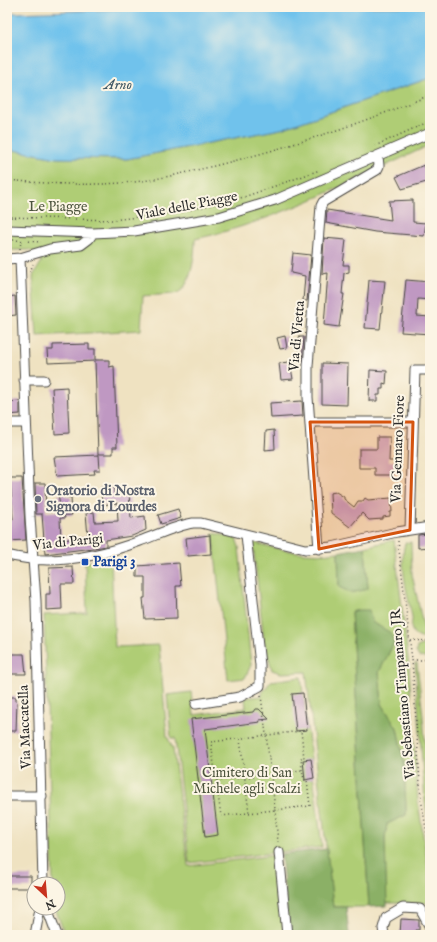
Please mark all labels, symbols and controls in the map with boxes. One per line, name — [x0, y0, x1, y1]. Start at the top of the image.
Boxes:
water label: Arno — [102, 75, 132, 94]
street label: Viale delle Piagge — [134, 187, 240, 225]
park label: Le Piagge — [28, 198, 88, 216]
street label: Via di Vietta — [285, 299, 309, 373]
street label: Via Gennaro Fiore — [387, 394, 409, 504]
place label: Oratorio di Nostra Signora di Lourdes — [46, 482, 157, 516]
marker: Oratorio di Nostra Signora di Lourdes — [33, 494, 43, 504]
street label: Via di Parigi — [31, 529, 104, 555]
place label: Parigi 3 — [93, 553, 136, 571]
marker: Parigi 3 — [80, 557, 90, 567]
street label: Via Sebastiano Timpanaro JR — [387, 608, 419, 781]
street label: Via Maccatella — [15, 684, 35, 770]
park label: Cimitero di San Michele agli Scalzi — [193, 764, 301, 798]
north arrow — [26, 876, 66, 916]
text: N — [42, 895, 58, 913]

